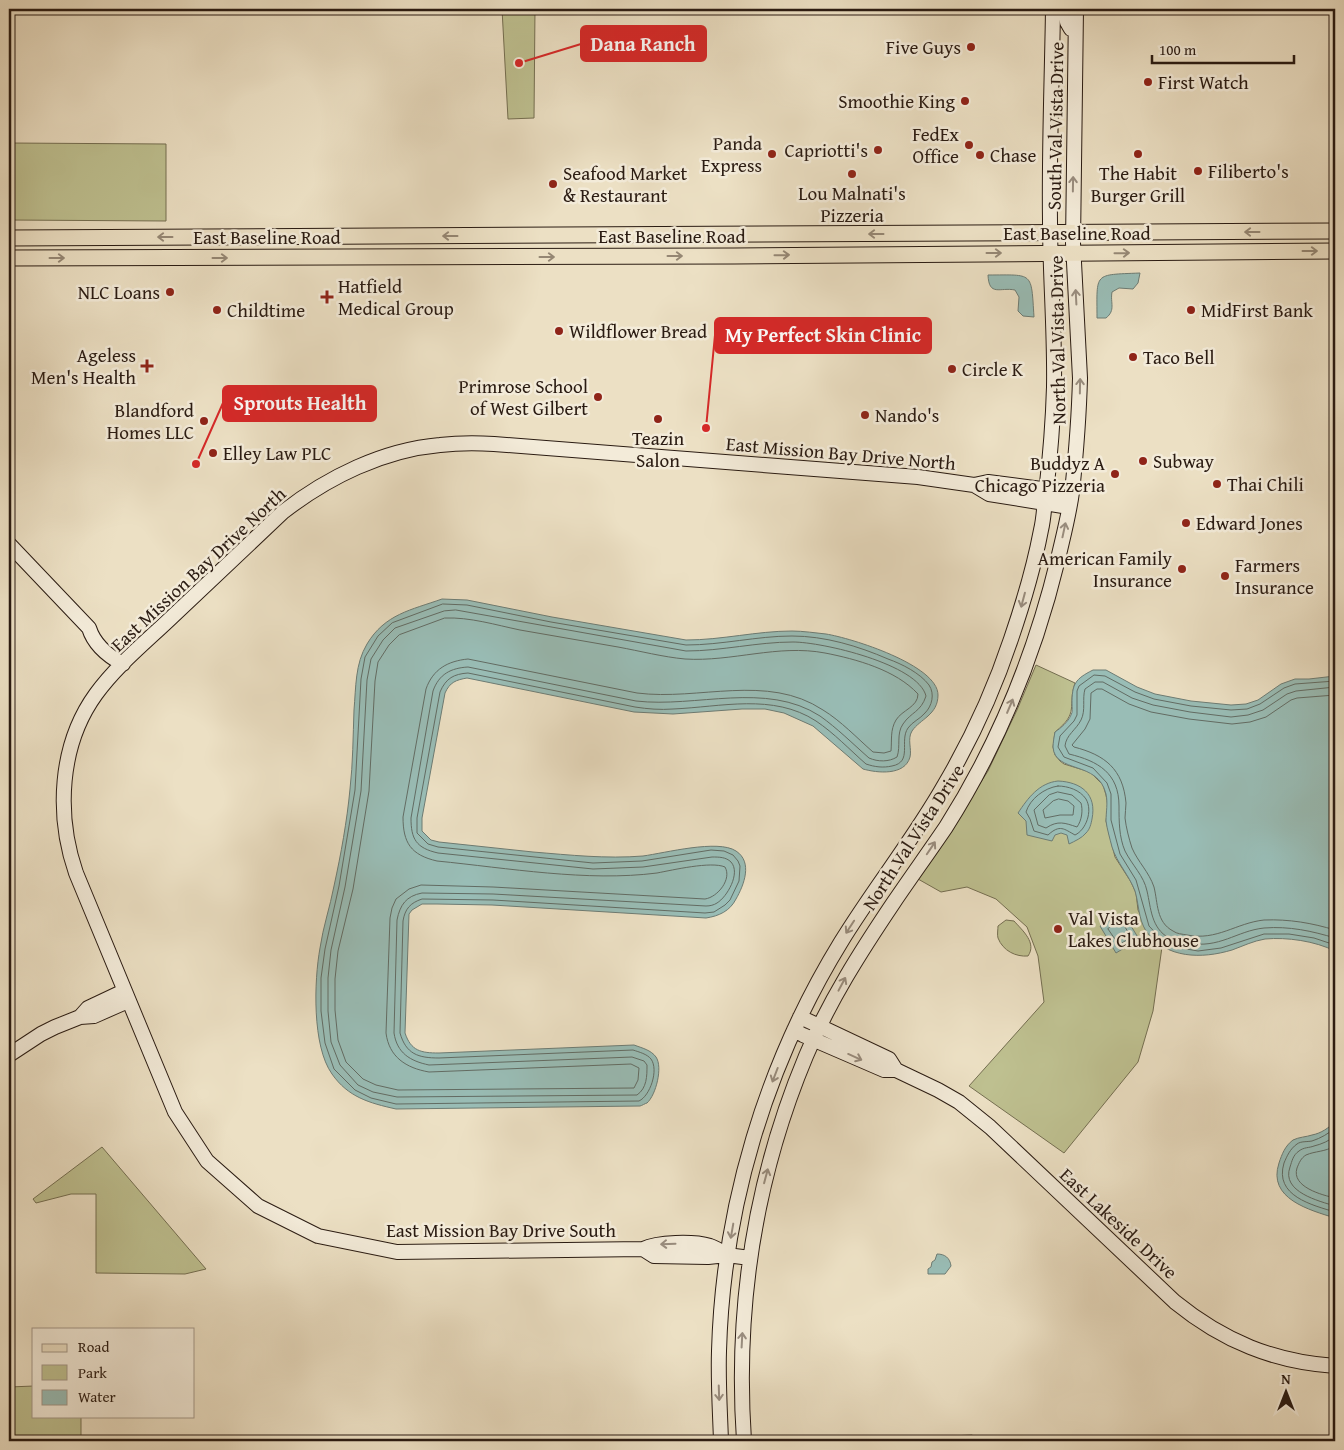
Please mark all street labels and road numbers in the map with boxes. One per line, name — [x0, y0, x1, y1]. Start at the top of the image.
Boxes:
street label: South Val Vista Drive — [1040, 41, 1070, 210]
street label: East Baseline Road — [1003, 219, 1152, 247]
street label: East Baseline Road — [598, 222, 747, 250]
street label: East Baseline Road — [193, 223, 342, 251]
street label: North Val Vista Drive — [1042, 255, 1072, 425]
street label: East Mission Bay Drive North — [725, 429, 957, 477]
street label: East Mission Bay Drive North — [104, 480, 292, 658]
street label: North Val Vista Drive — [855, 758, 971, 916]
street label: East Lakeside Drive — [1054, 1161, 1184, 1285]
street label: East Mission Bay Drive South — [386, 1216, 616, 1244]

